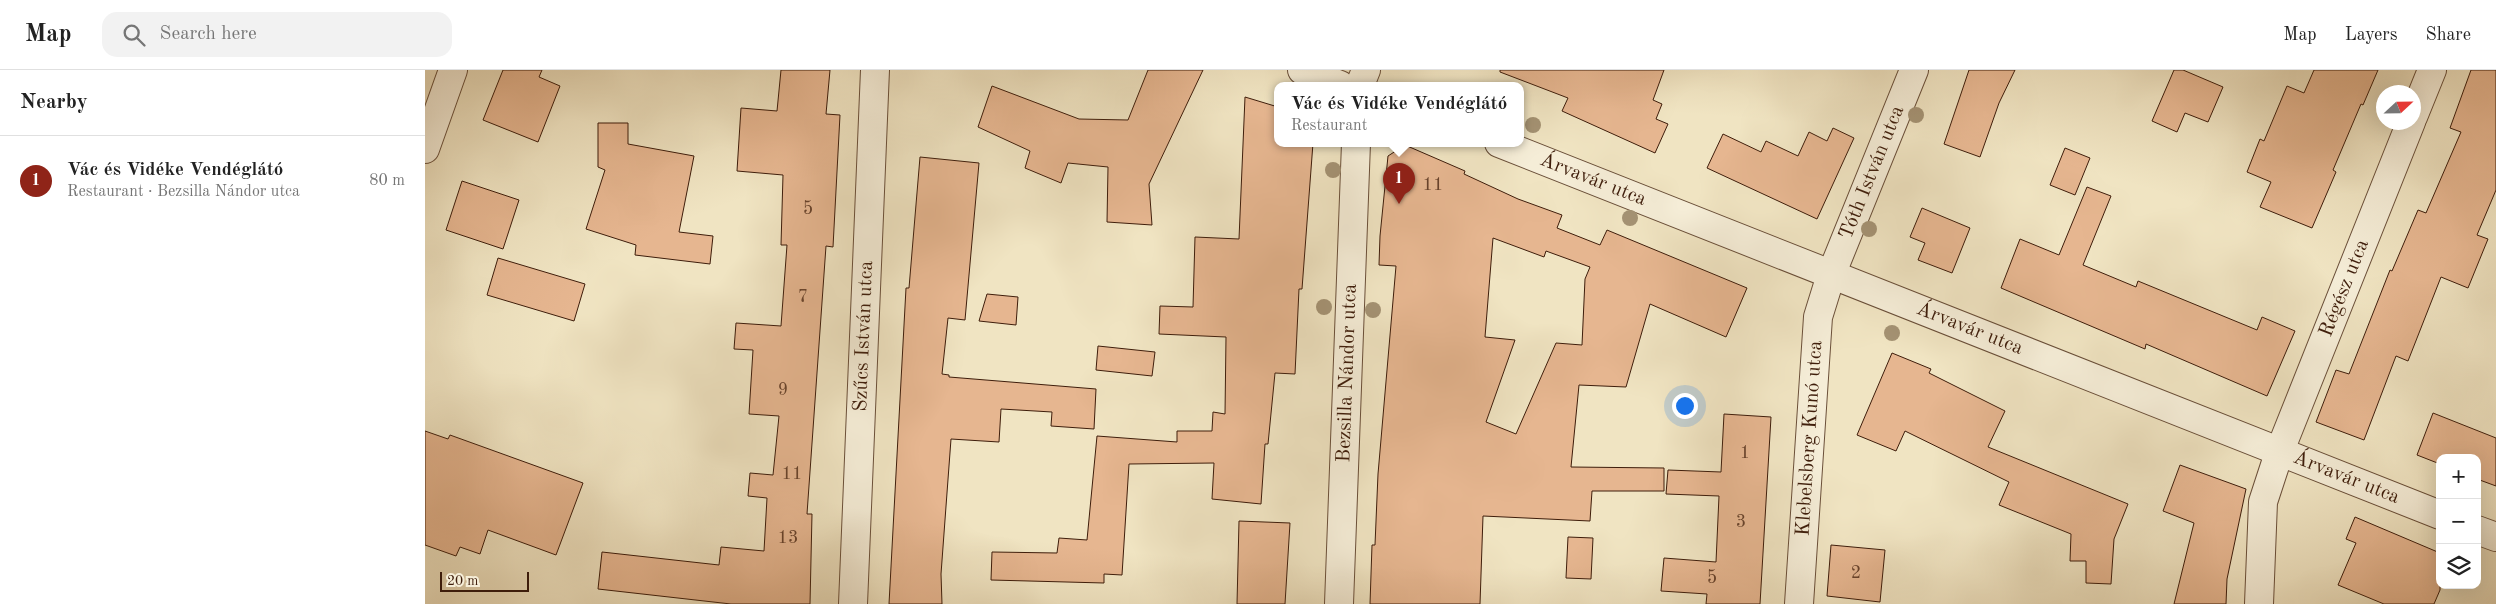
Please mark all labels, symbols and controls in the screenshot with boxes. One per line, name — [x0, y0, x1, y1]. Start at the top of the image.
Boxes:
search box — [102, 12, 452, 57]
icon: search — [120, 21, 148, 49]
text: Map — [25, 23, 72, 47]
text: Search here — [160, 25, 257, 44]
text: Map — [2283, 26, 2317, 44]
text: Layers — [2345, 26, 2397, 44]
text: Share — [2425, 26, 2471, 44]
popup — [1274, 82, 1524, 147]
north arrow — [2376, 85, 2421, 130]
text: Nearby — [20, 92, 88, 113]
text: Vác és Vidéke Vendéglátó — [1291, 95, 1507, 114]
street label: Tóth István utca — [1836, 103, 1908, 242]
text: Restaurant — [1291, 118, 1367, 134]
street label: Árvavár utca — [1537, 147, 1649, 210]
text: Vác és Vidéke Vendéglátó — [67, 161, 283, 180]
pin: 1 — [1383, 163, 1415, 204]
text: 1 — [31, 173, 41, 189]
text: 80 m — [369, 173, 405, 189]
house number: 11 — [1423, 176, 1443, 194]
text: Restaurant · Bezsilla Nándor utca — [67, 184, 300, 200]
house number: 5 — [803, 200, 813, 218]
street label: Régész utca — [2316, 237, 2373, 340]
street label: Szűcs István utca — [851, 260, 877, 412]
street label: Bezsilla Nándor utca — [1334, 283, 1361, 463]
house number: 7 — [798, 288, 808, 306]
street label: Árvavár utca — [1913, 296, 2026, 359]
street label: Klebelsberg Kunó utca — [1794, 340, 1826, 537]
house number: 9 — [778, 381, 788, 399]
your location — [1672, 393, 1698, 419]
house number: 1 — [1740, 444, 1750, 462]
street label: Árvavár utca — [2290, 445, 2402, 508]
map controls — [2436, 454, 2481, 589]
button: + — [2436, 454, 2481, 499]
house number: 11 — [782, 465, 802, 483]
button: − — [2436, 499, 2481, 544]
house number: 3 — [1736, 513, 1746, 531]
house number: 13 — [778, 529, 798, 547]
button: layers — [2436, 544, 2481, 589]
house number: 2 — [1851, 564, 1861, 582]
scale bar — [440, 569, 529, 592]
house number: 5 — [1707, 569, 1717, 587]
text: 20 m — [447, 574, 478, 588]

